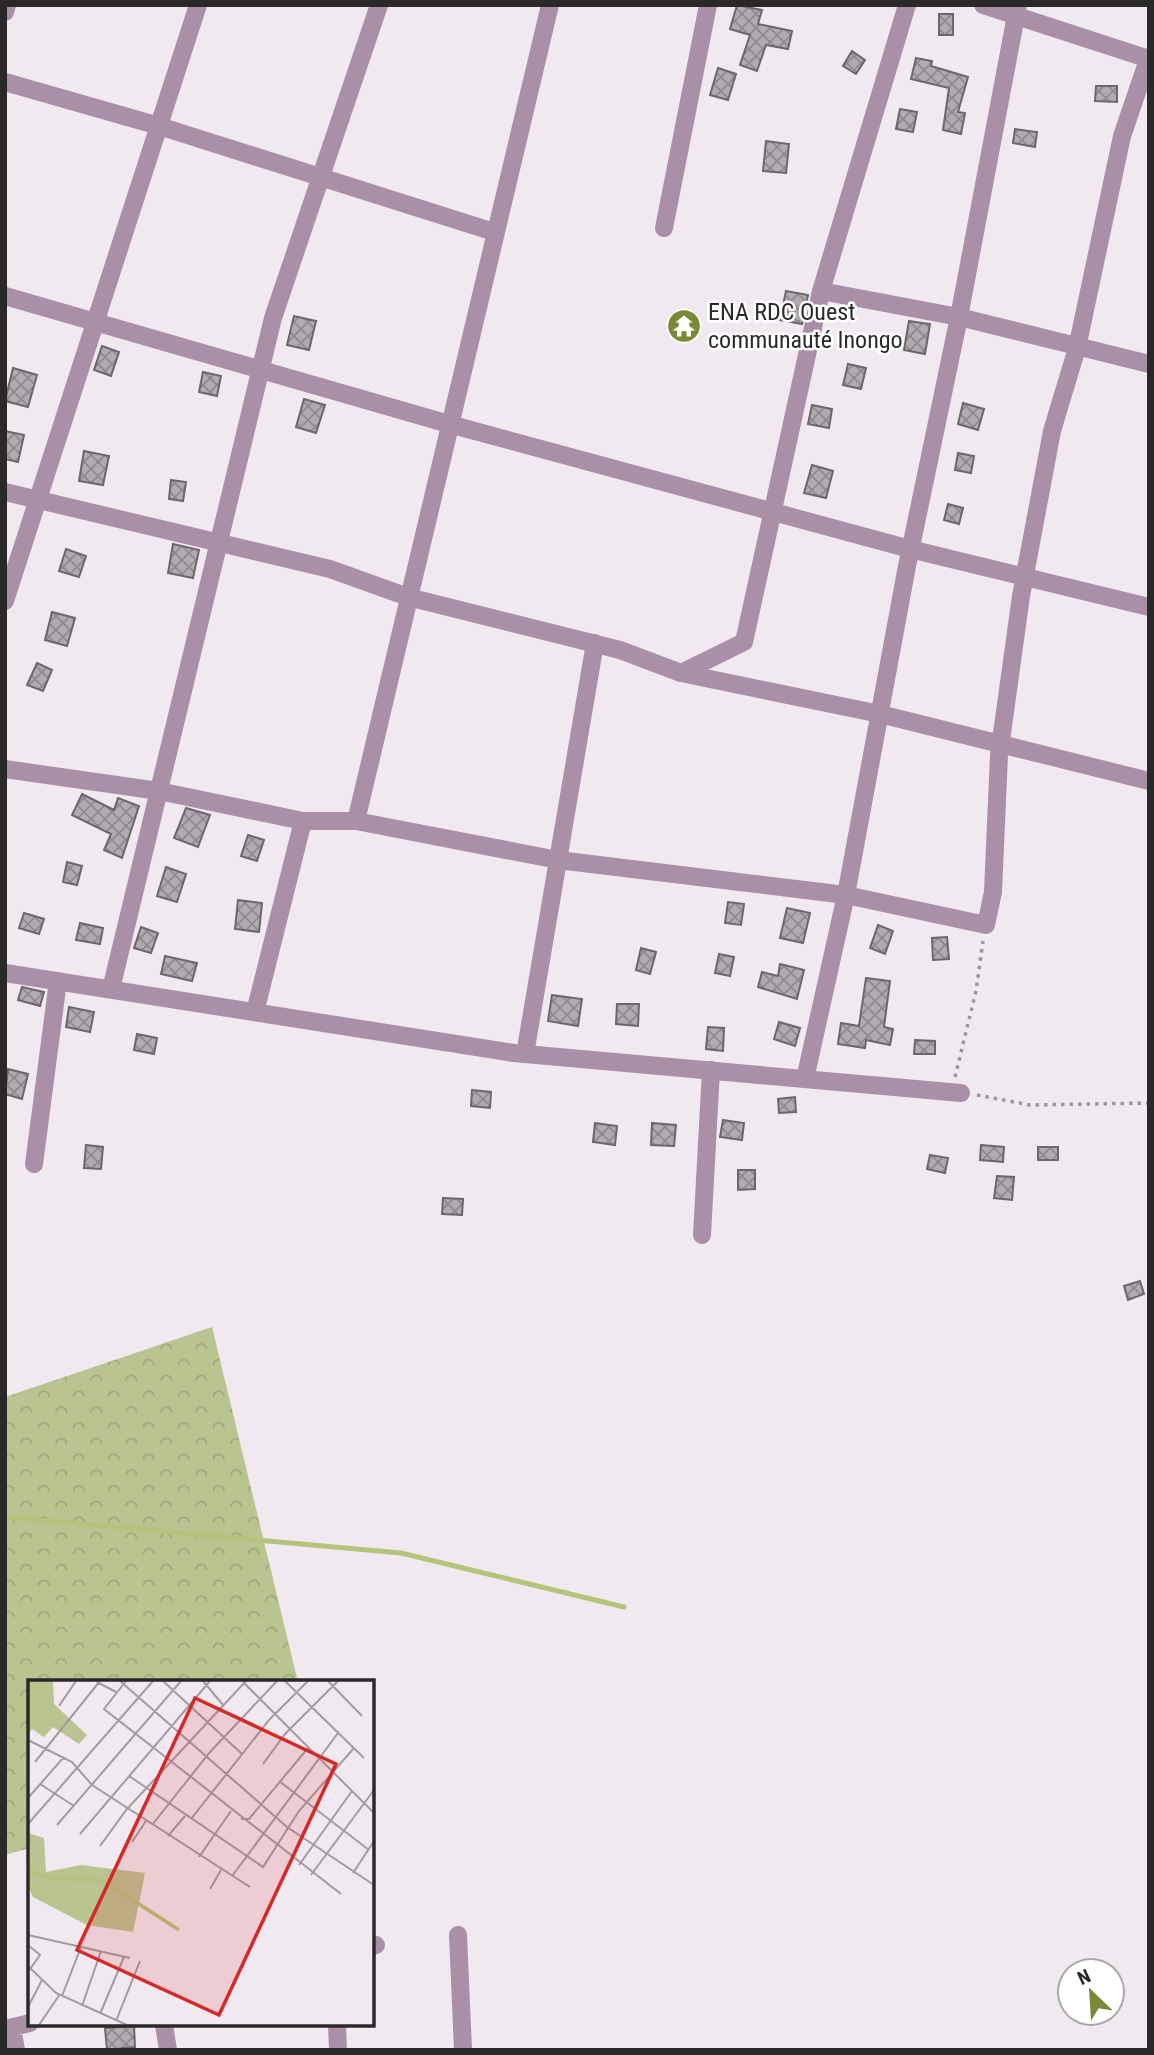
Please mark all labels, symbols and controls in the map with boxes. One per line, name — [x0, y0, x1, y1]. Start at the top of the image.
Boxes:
place label: ENA RDC Ouest communauté Inongo — [708, 298, 903, 354]
temple icon: ENA RDC Ouest communauté Inongo — [665, 307, 703, 345]
inset map — [28, 1680, 374, 2027]
north arrow — [1056, 1957, 1126, 2027]
text: N — [1074, 1964, 1094, 1990]

